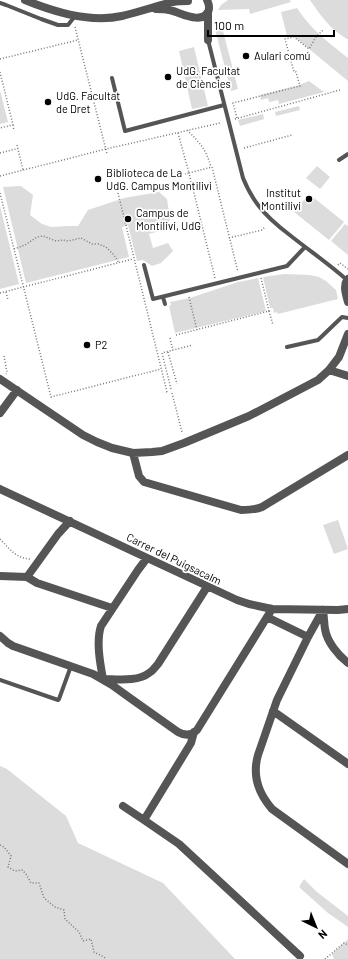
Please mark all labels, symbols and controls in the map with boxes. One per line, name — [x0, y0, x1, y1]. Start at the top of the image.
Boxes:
scale bar — [208, 12, 334, 38]
text: 100 m — [214, 18, 244, 32]
place label: Aulari comú — [254, 49, 311, 62]
marker: Aulari comú — [241, 51, 251, 61]
place label: UdG. Facultat de Ciències — [176, 64, 240, 90]
marker: UdG. Facultat de Ciències — [163, 72, 173, 82]
place label: UdG. Facultat de Dret — [56, 89, 120, 115]
marker: UdG. Facultat de Dret — [43, 97, 53, 107]
place label: Biblioteca de La UdG. Campus Montilivi — [106, 166, 212, 192]
marker: Biblioteca de La UdG. Campus Montilivi — [93, 174, 103, 184]
place label: Institut Montilivi — [261, 186, 301, 212]
marker: Institut Montilivi — [304, 194, 314, 204]
place label: Campus de Montilivi, UdG — [136, 206, 201, 232]
marker: Campus de Montilivi, UdG — [123, 214, 133, 224]
place label: P2 — [95, 338, 108, 351]
marker: P2 — [82, 340, 92, 350]
street label: Carrer del Puigsacalm — [125, 530, 224, 587]
north arrow — [296, 907, 336, 947]
text: N — [316, 927, 330, 942]

